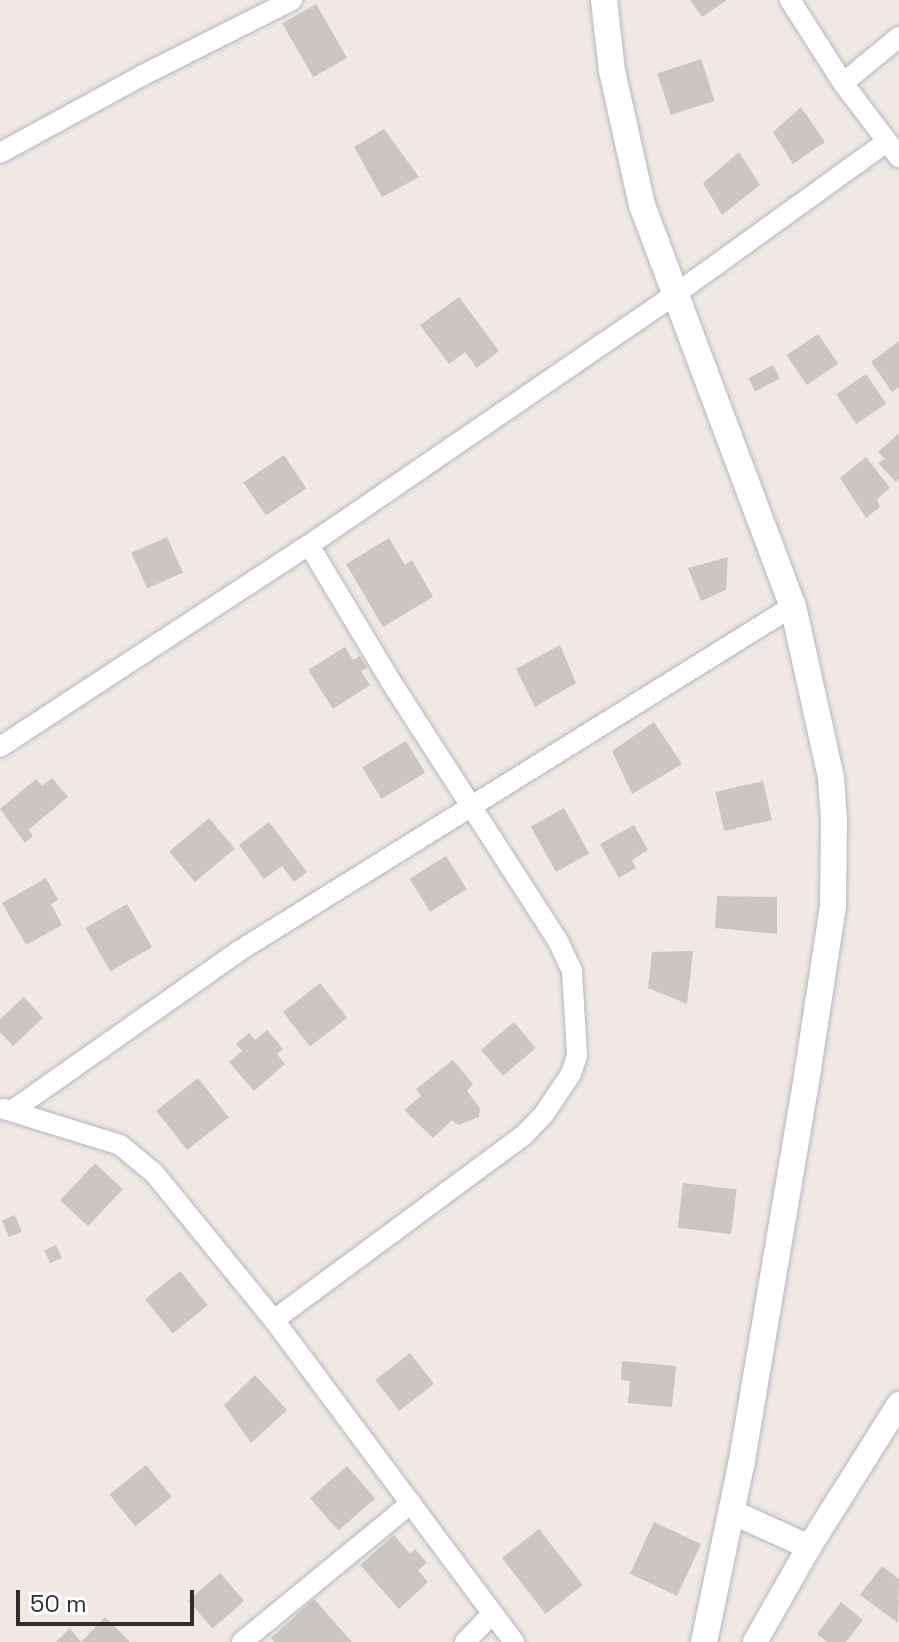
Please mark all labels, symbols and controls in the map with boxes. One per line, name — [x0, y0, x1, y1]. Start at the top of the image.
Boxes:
scale bar — [20, 1574, 198, 1624]
text: 50 m — [30, 1588, 87, 1619]

